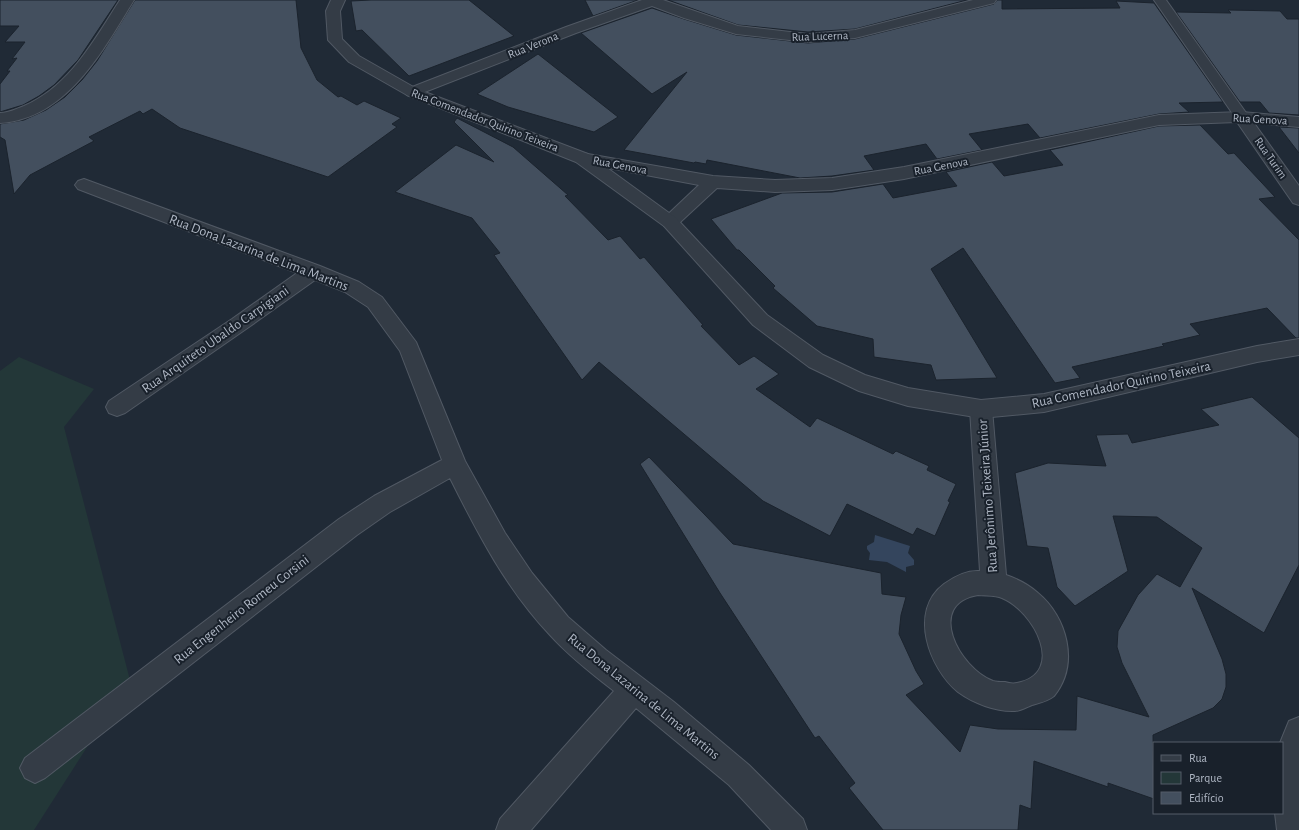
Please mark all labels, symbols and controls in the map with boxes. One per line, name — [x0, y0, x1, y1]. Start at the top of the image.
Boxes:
street label: Rua Verona — [506, 29, 560, 61]
street label: Rua Lucerna — [791, 29, 849, 43]
street label: Rua Comendador Quirino Teixeira — [409, 86, 561, 155]
street label: Rua Genova — [1232, 112, 1288, 126]
street label: Rua Turim — [1252, 135, 1290, 181]
street label: Rua Genova — [592, 154, 649, 176]
street label: Rua Genova — [913, 155, 970, 177]
street label: Rua Dona Lazarina de Lima Martins — [167, 212, 350, 294]
street label: Rua Arquiteto Ubaldo Carpigiani — [140, 284, 292, 396]
street label: Rua Comendador Quirino Teixeira — [1030, 359, 1213, 411]
street label: Rua Jerônimo Teixeira Júnior — [976, 418, 1000, 573]
street label: Rua Engenheiro Romeu Corsini — [171, 553, 312, 667]
street label: Rua Dona Lazarina de Lima Martins — [565, 631, 722, 762]
legend — [1153, 742, 1283, 814]
text: Rua — [1189, 752, 1208, 764]
text: Parque — [1189, 772, 1222, 784]
text: Edifício — [1189, 792, 1224, 804]

